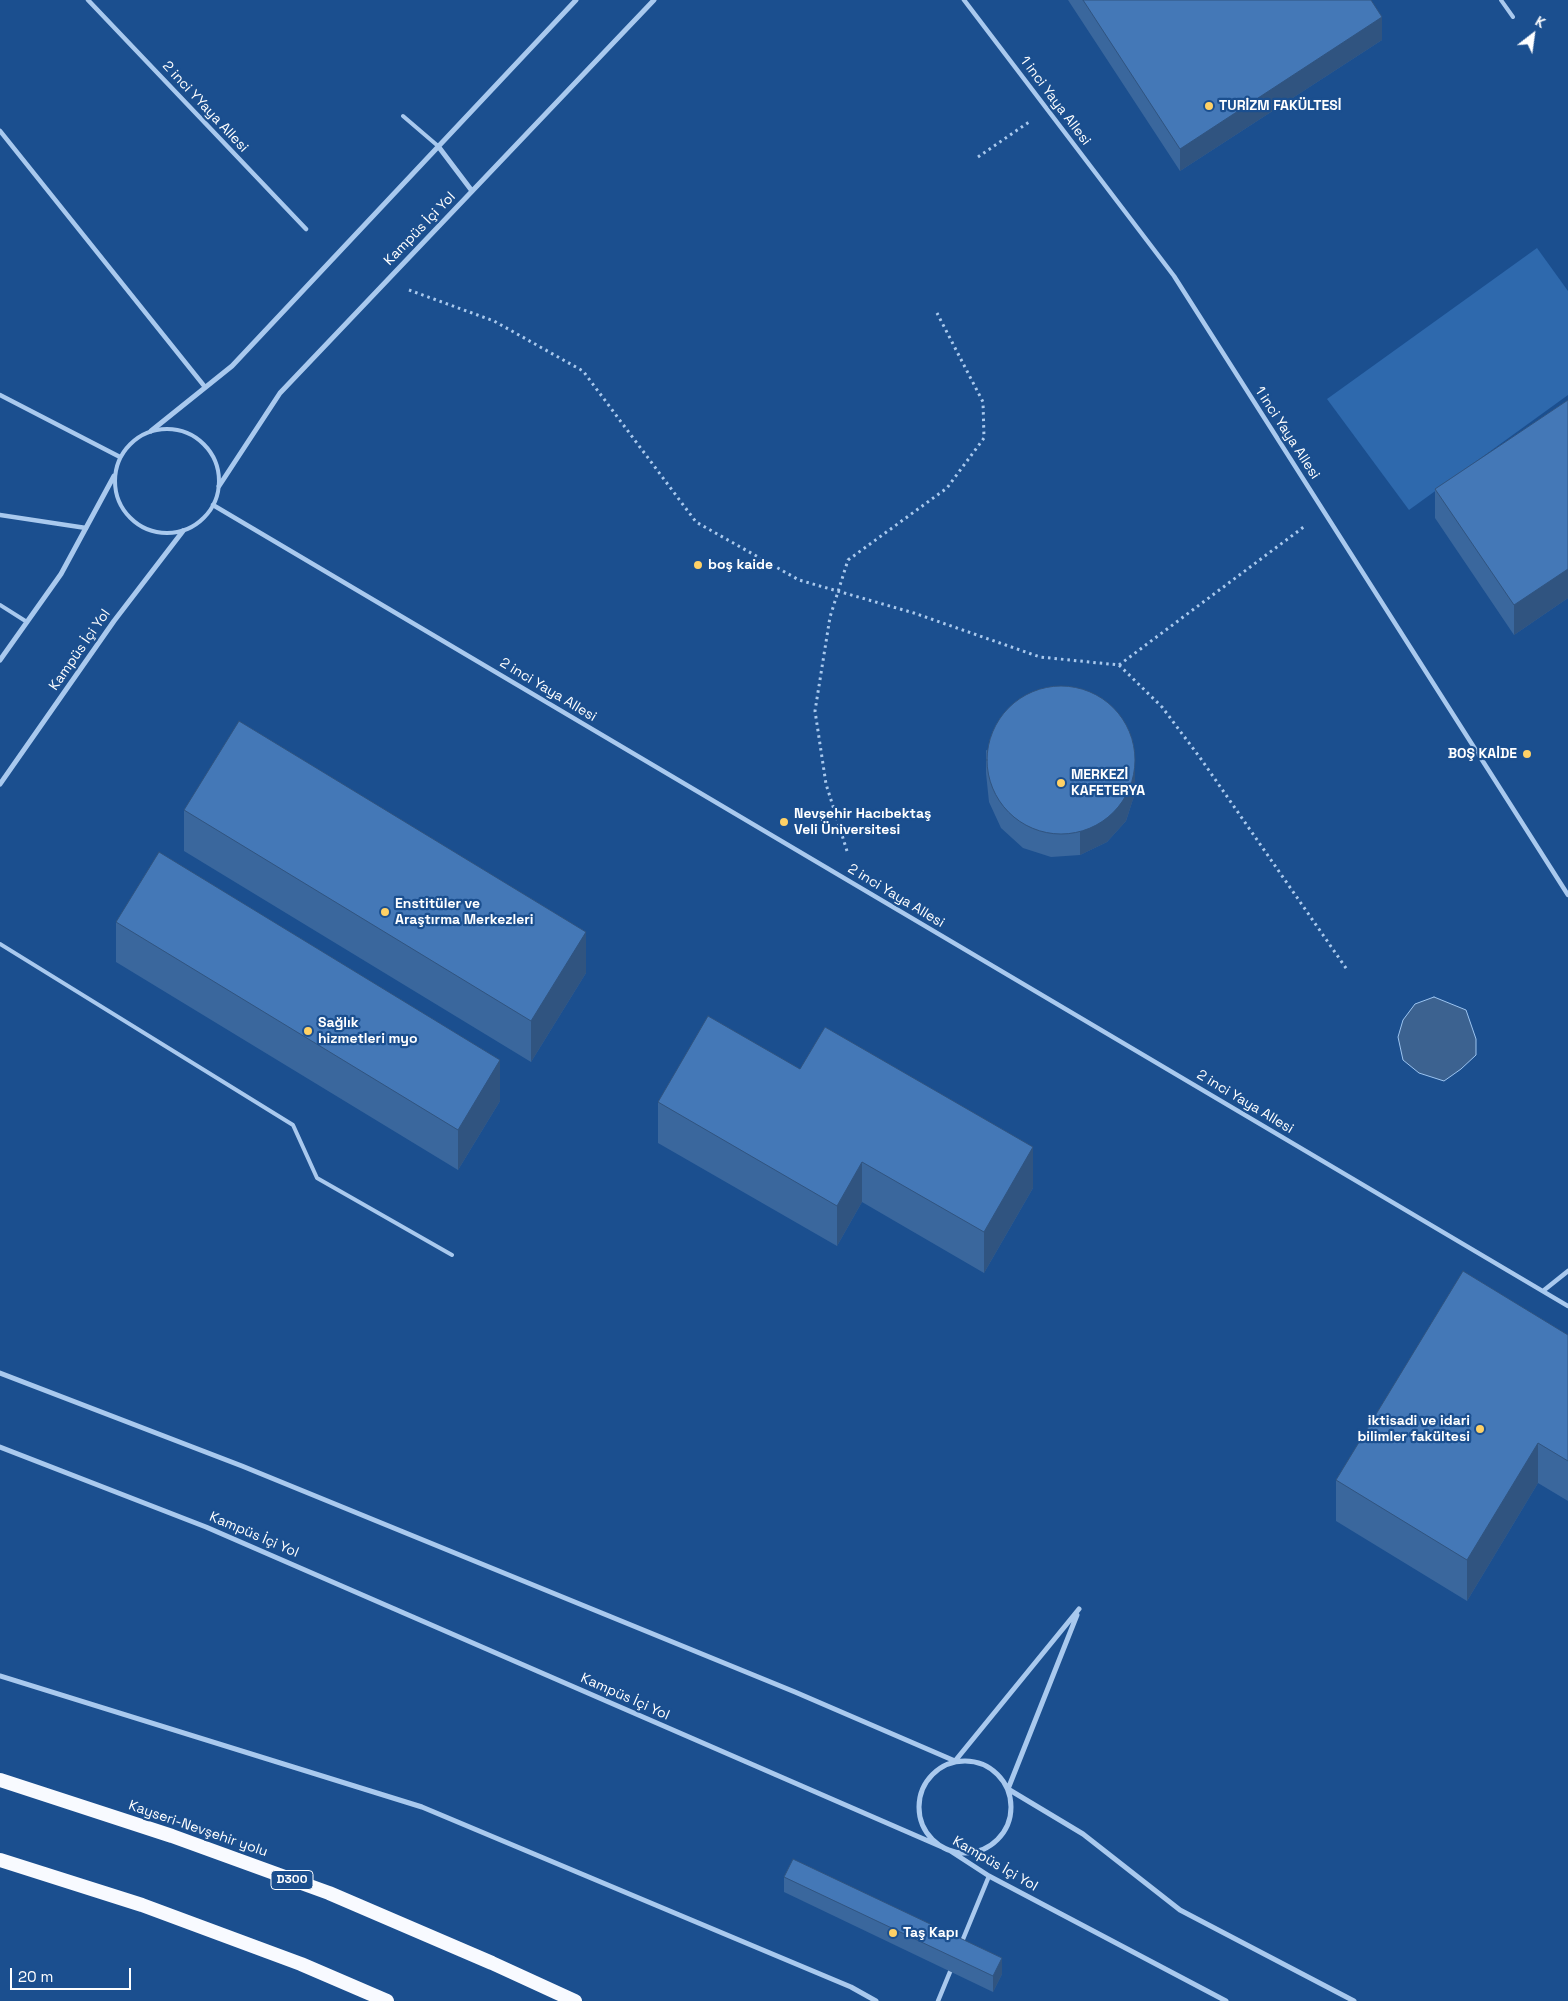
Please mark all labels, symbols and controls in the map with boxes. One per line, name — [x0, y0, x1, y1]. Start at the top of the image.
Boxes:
north arrow — [1508, 10, 1558, 60]
text: K — [1532, 12, 1549, 32]
street label: 1 inci Yaya Allesi — [1016, 53, 1094, 149]
street label: 2 inci YYaya Allesi — [159, 58, 251, 156]
place label: TURİZM FAKÜLTESİ — [1219, 98, 1341, 114]
marker: TURİZM FAKÜLTESİ — [1203, 100, 1215, 112]
street label: Kampüs İçi Yol — [381, 189, 459, 269]
street label: 1 inci Yaya Allesi — [1251, 384, 1323, 482]
place label: boş kaide — [708, 557, 773, 573]
marker: boş kaide — [692, 559, 704, 571]
street label: Kampüs İçi Yol — [46, 606, 114, 694]
street label: 2 inci Yaya Allesi — [497, 655, 599, 725]
place label: BOŞ KAİDE — [1448, 746, 1517, 762]
marker: BOŞ KAİDE — [1521, 748, 1533, 760]
place label: MERKEZİ KAFETERYA — [1071, 767, 1145, 800]
marker: MERKEZİ KAFETERYA — [1055, 777, 1067, 789]
place label: Nevşehir Hacıbektaş Veli Üniversitesi — [794, 806, 931, 839]
marker: Nevşehir Hacıbektaş Veli Üniversitesi — [778, 816, 790, 828]
street label: 2 inci Yaya Allesi — [845, 861, 947, 931]
place label: Enstitüler ve Araştırma Merkezleri — [395, 896, 533, 929]
marker: Enstitüler ve Araştırma Merkezleri — [379, 906, 391, 918]
place label: Sağlık hizmetleri myo — [318, 1015, 417, 1048]
marker: Sağlık hizmetleri myo — [302, 1025, 314, 1037]
street label: 2 inci Yaya Allesi — [1194, 1067, 1296, 1137]
place label: iktisadi ve idari bilimler fakültesi — [1357, 1413, 1470, 1445]
marker: iktisadi ve idari bilimler fakültesi — [1474, 1423, 1486, 1435]
street label: Kampüs İçi Yol — [207, 1509, 301, 1561]
street label: Kampüs İçi Yol — [578, 1670, 672, 1724]
street label: Kayseri-Nevşehir yolu — [126, 1797, 270, 1861]
street label: Kampüs İçi Yol — [949, 1833, 1041, 1895]
road number: D300 — [271, 1870, 313, 1890]
place label: Taş Kapı — [903, 1925, 958, 1941]
marker: Taş Kapı — [887, 1927, 899, 1939]
scale bar — [12, 1958, 134, 1990]
text: 20 m — [18, 1967, 53, 1986]

